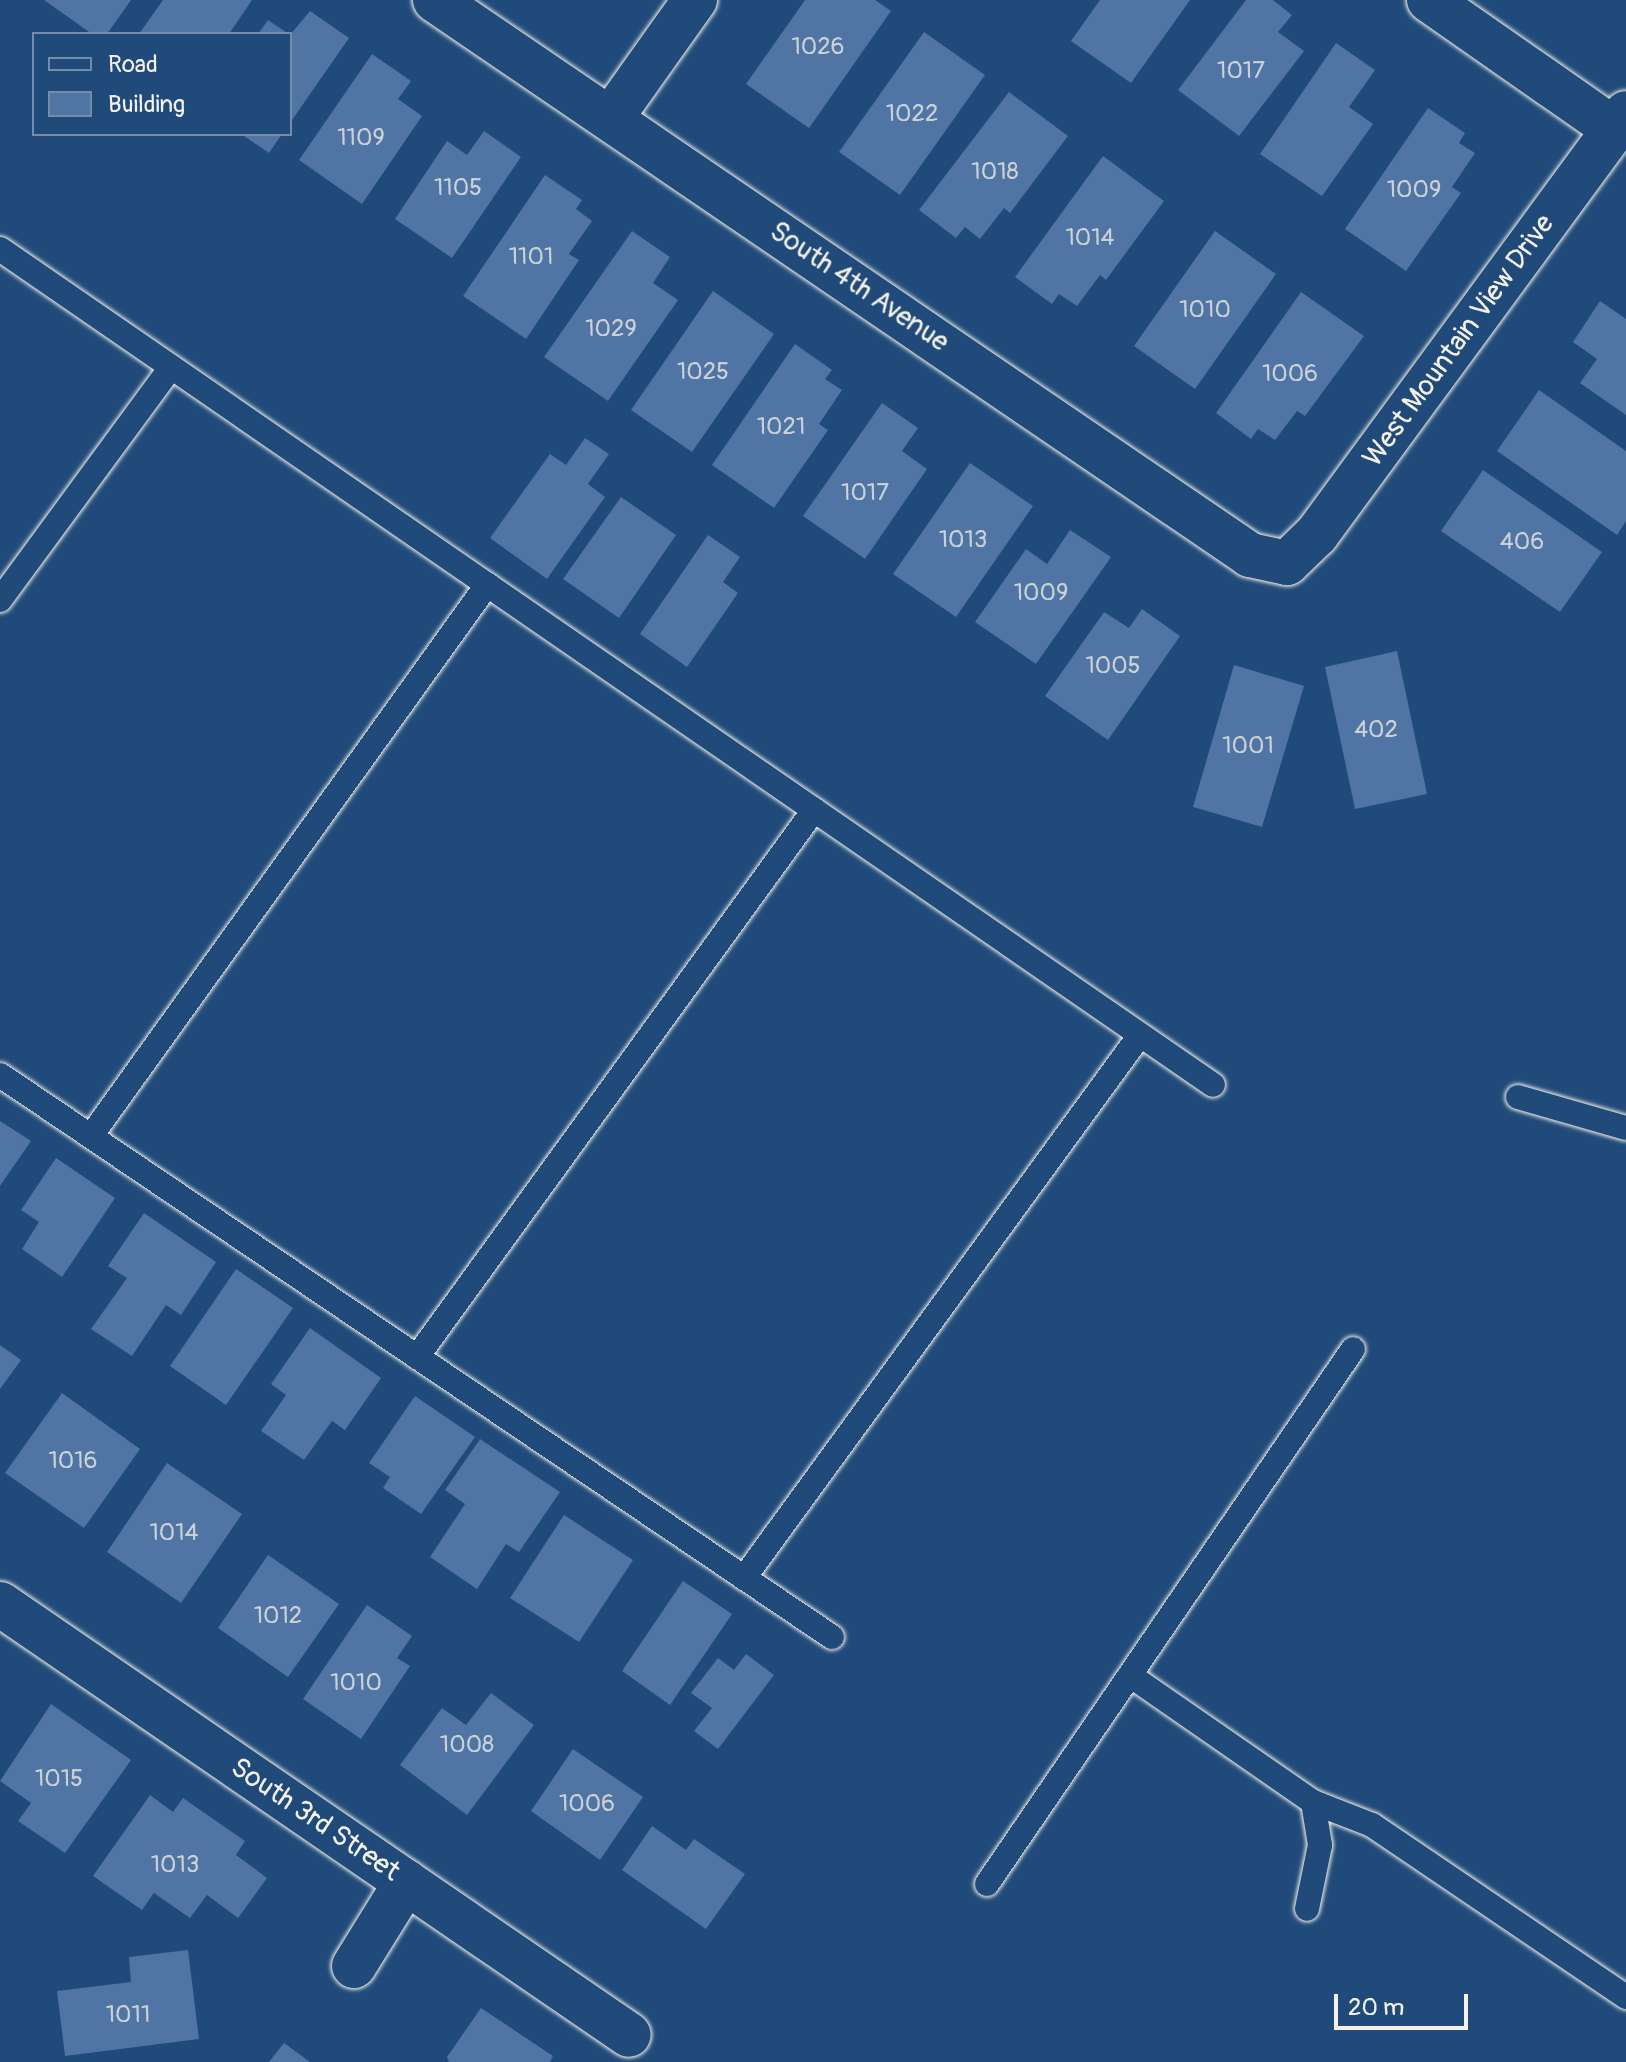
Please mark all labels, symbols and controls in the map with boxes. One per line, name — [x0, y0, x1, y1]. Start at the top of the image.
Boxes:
legend — [32, 32, 292, 136]
house number: 1026 — [791, 33, 845, 61]
text: Road — [108, 50, 158, 79]
house number: 1017 — [1217, 57, 1265, 85]
text: Building — [108, 90, 185, 119]
house number: 1022 — [886, 100, 938, 128]
house number: 1109 — [337, 124, 385, 152]
house number: 1018 — [971, 158, 1019, 186]
house number: 1105 — [434, 174, 482, 202]
house number: 1009 — [1387, 176, 1441, 204]
street label: West Mountain View Drive — [1356, 208, 1562, 474]
street label: South 4th Avenue — [763, 215, 955, 359]
house number: 1014 — [1065, 224, 1115, 252]
house number: 1101 — [509, 243, 553, 271]
house number: 1010 — [1179, 296, 1231, 324]
house number: 1029 — [585, 315, 637, 343]
house number: 1025 — [677, 358, 729, 386]
house number: 1006 — [1262, 360, 1318, 388]
house number: 1021 — [757, 413, 805, 441]
house number: 1017 — [841, 479, 889, 507]
house number: 1013 — [939, 526, 987, 554]
house number: 406 — [1500, 528, 1544, 556]
house number: 1009 — [1014, 579, 1068, 607]
house number: 1005 — [1085, 652, 1141, 680]
house number: 402 — [1354, 716, 1398, 744]
house number: 1001 — [1222, 732, 1274, 760]
house number: 1016 — [48, 1447, 98, 1475]
house number: 1014 — [149, 1519, 199, 1547]
house number: 1012 — [254, 1602, 302, 1630]
house number: 1010 — [330, 1669, 382, 1697]
house number: 1008 — [440, 1731, 494, 1759]
street label: South 3rd Street — [224, 1751, 406, 1889]
house number: 1015 — [35, 1765, 83, 1793]
house number: 1006 — [559, 1790, 615, 1818]
house number: 1013 — [151, 1851, 199, 1879]
scale bar — [1338, 1978, 1472, 2028]
text: 20 m — [1348, 1993, 1404, 2022]
house number: 1011 — [106, 2001, 150, 2029]

